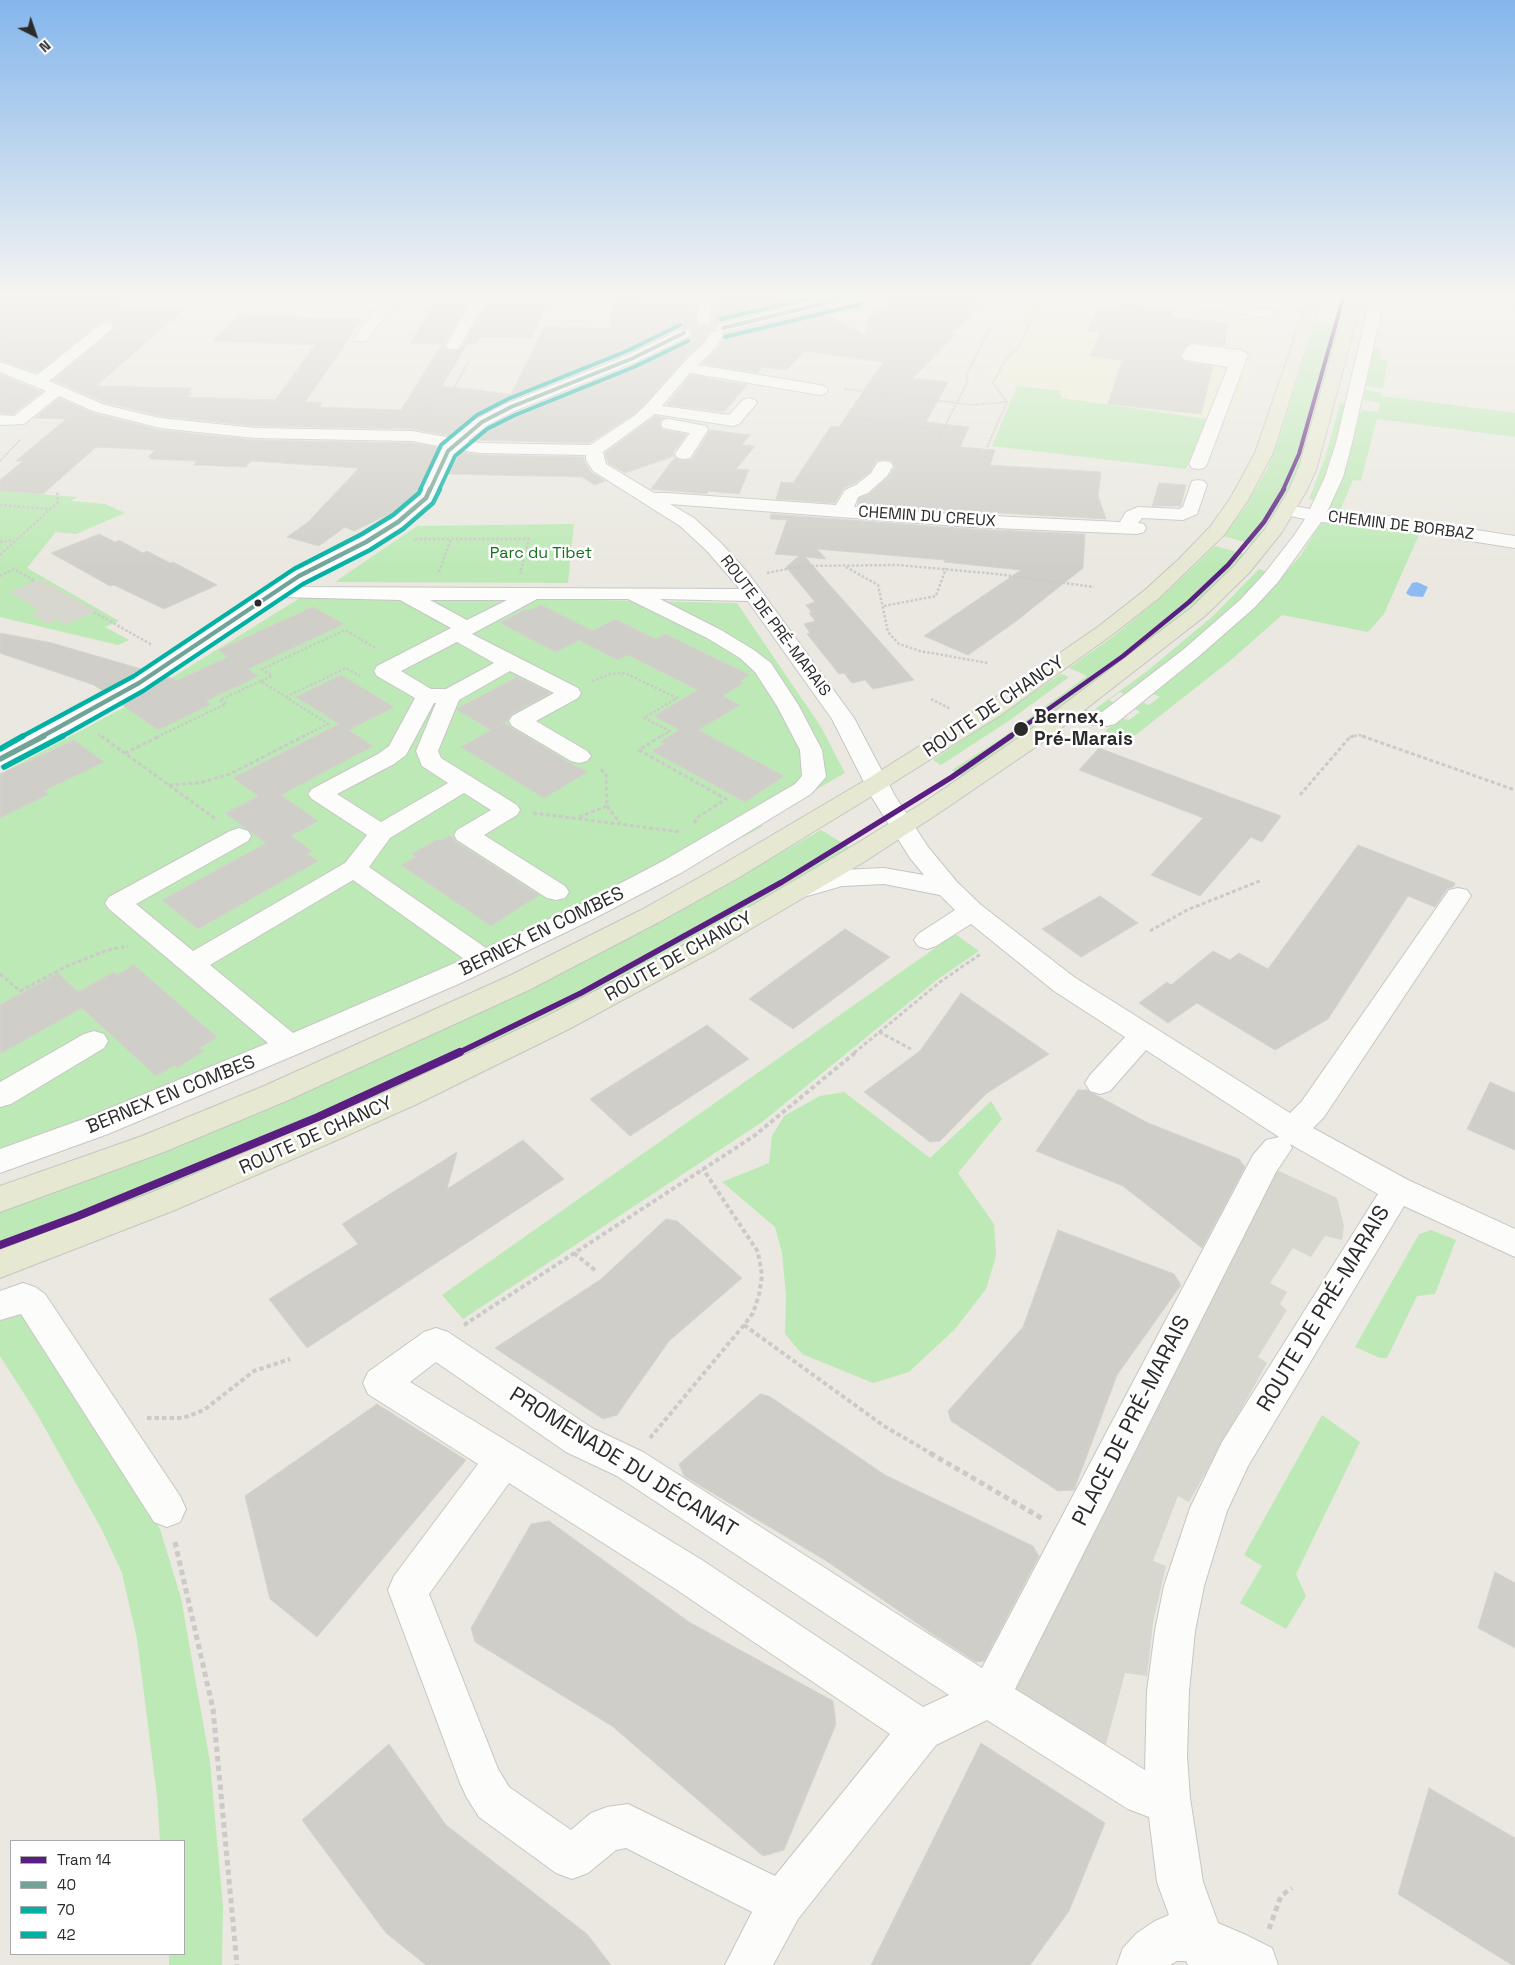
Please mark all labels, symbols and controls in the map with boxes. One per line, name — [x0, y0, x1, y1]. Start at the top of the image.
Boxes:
north arrow — [10, 10, 60, 60]
text: N — [35, 36, 54, 56]
street label: CHEMIN DU CREUX — [858, 503, 996, 531]
street label: CHEMIN DE BORBAZ — [1327, 508, 1475, 544]
park label: Parc du Tibet — [490, 544, 592, 564]
street label: ROUTE DE PRÉ-MARAIS — [716, 552, 834, 700]
unlabelled marker — [253, 598, 263, 608]
street label: ROUTE DE CHANCY — [919, 651, 1069, 763]
place label: Bernex, Pré-Marais — [1034, 707, 1133, 751]
marker: Bernex, Pré-Marais — [1012, 720, 1030, 738]
street label: BERNEX EN COMBES — [456, 882, 628, 982]
street label: ROUTE DE CHANCY — [601, 907, 757, 1007]
street label: BERNEX EN COMBES — [83, 1051, 259, 1139]
street label: ROUTE DE CHANCY — [236, 1092, 396, 1180]
street label: ROUTE DE PRÉ-MARAIS — [1252, 1201, 1396, 1417]
street label: PLACE DE PRÉ-MARAIS — [1067, 1311, 1197, 1531]
street label: PROMENADE DU DÉCANAT — [504, 1382, 742, 1544]
legend — [10, 1840, 185, 1955]
text: Tram 14 — [57, 1850, 111, 1869]
text: 40 — [57, 1875, 76, 1894]
text: 70 — [57, 1900, 75, 1919]
text: 42 — [57, 1925, 75, 1944]

